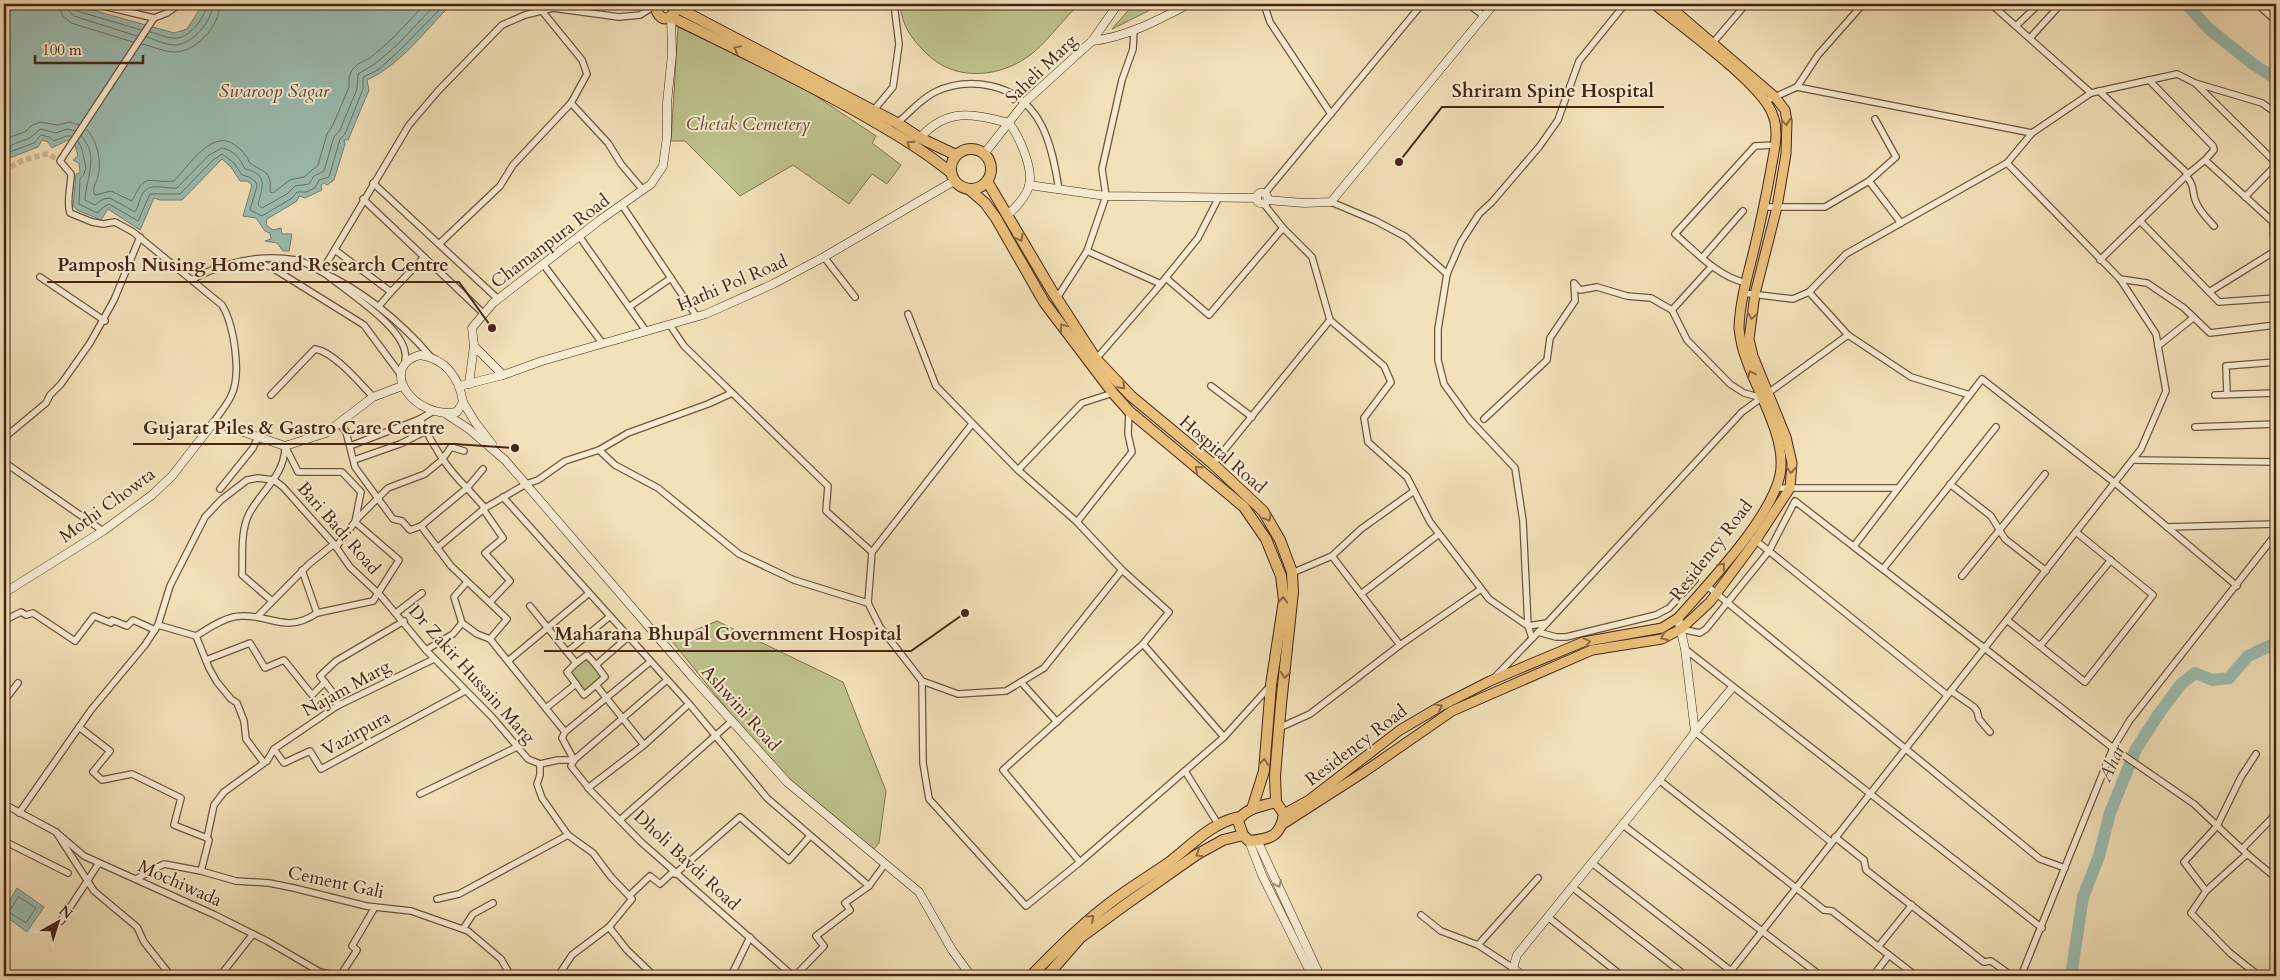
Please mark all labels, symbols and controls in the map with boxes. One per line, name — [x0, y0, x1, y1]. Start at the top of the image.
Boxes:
street label: Saheli Marg — [1000, 28, 1083, 110]
scale bar — [35, 32, 142, 64]
text: 100 m — [42, 40, 82, 60]
one-way arrow — [733, 45, 742, 56]
callout: Shriram Spine Hospital — [1442, 73, 1664, 107]
water label: Swaroop Sagar — [219, 78, 330, 104]
text: Shriram Spine Hospital — [1452, 78, 1655, 104]
park label: Chetak Cemetery — [686, 112, 810, 137]
one-way arrow — [1781, 118, 1792, 126]
one-way arrow — [907, 141, 916, 150]
street label: Chamanpura Road — [486, 188, 615, 294]
one-way arrow — [1014, 233, 1024, 242]
callout: Pamposh Nusing Home and Research Centre — [47, 248, 459, 282]
street label: Hathi Pol Road — [673, 249, 792, 318]
text: Pamposh Nusing Home and Research Centre — [57, 252, 449, 278]
one-way arrow — [1747, 311, 1757, 320]
one-way arrow — [1060, 323, 1069, 333]
one-way arrow — [1747, 370, 1758, 379]
one-way arrow — [1116, 381, 1125, 390]
callout: Gujarat Piles & Gastro Care Centre — [133, 410, 455, 444]
street label: Hospital Road — [1174, 410, 1272, 499]
text: Gujarat Piles & Gastro Care Centre — [143, 415, 445, 441]
street label: Mothi Chowta — [54, 462, 161, 549]
one-way arrow — [1195, 466, 1204, 475]
one-way arrow — [1786, 467, 1797, 475]
street label: Bari Badi Road — [291, 477, 386, 580]
street label: Residency Road — [1664, 494, 1759, 606]
one-way arrow — [1261, 513, 1271, 522]
one-way arrow — [1716, 563, 1724, 572]
one-way arrow — [1277, 596, 1288, 604]
street label: Dr Zakir Hussain Marg — [402, 599, 541, 750]
callout: Maharana Bhupal Government Hospital — [544, 617, 911, 651]
text: Maharana Bhupal Government Hospital — [554, 621, 902, 647]
one-way arrow — [1661, 630, 1670, 640]
one-way arrow — [1583, 637, 1591, 647]
street label: Najam Marg — [298, 653, 396, 723]
street label: Ashwini Road — [695, 660, 786, 757]
one-way arrow — [1280, 671, 1291, 679]
street label: Residency Road — [1300, 699, 1413, 792]
one-way arrow — [1433, 703, 1442, 713]
street label: Vazirpura — [318, 704, 395, 762]
water label: Ahar — [2092, 740, 2132, 787]
one-way arrow — [1259, 757, 1270, 765]
street label: Dholi Bavdi Road — [628, 805, 746, 916]
one-way arrow — [1195, 847, 1204, 857]
street label: Mochiwada — [134, 854, 226, 913]
street label: Cement Gali — [285, 860, 386, 905]
one-way arrow — [1271, 879, 1281, 888]
north arrow — [32, 898, 82, 948]
text: N — [55, 901, 77, 923]
one-way arrow — [1086, 915, 1095, 924]

